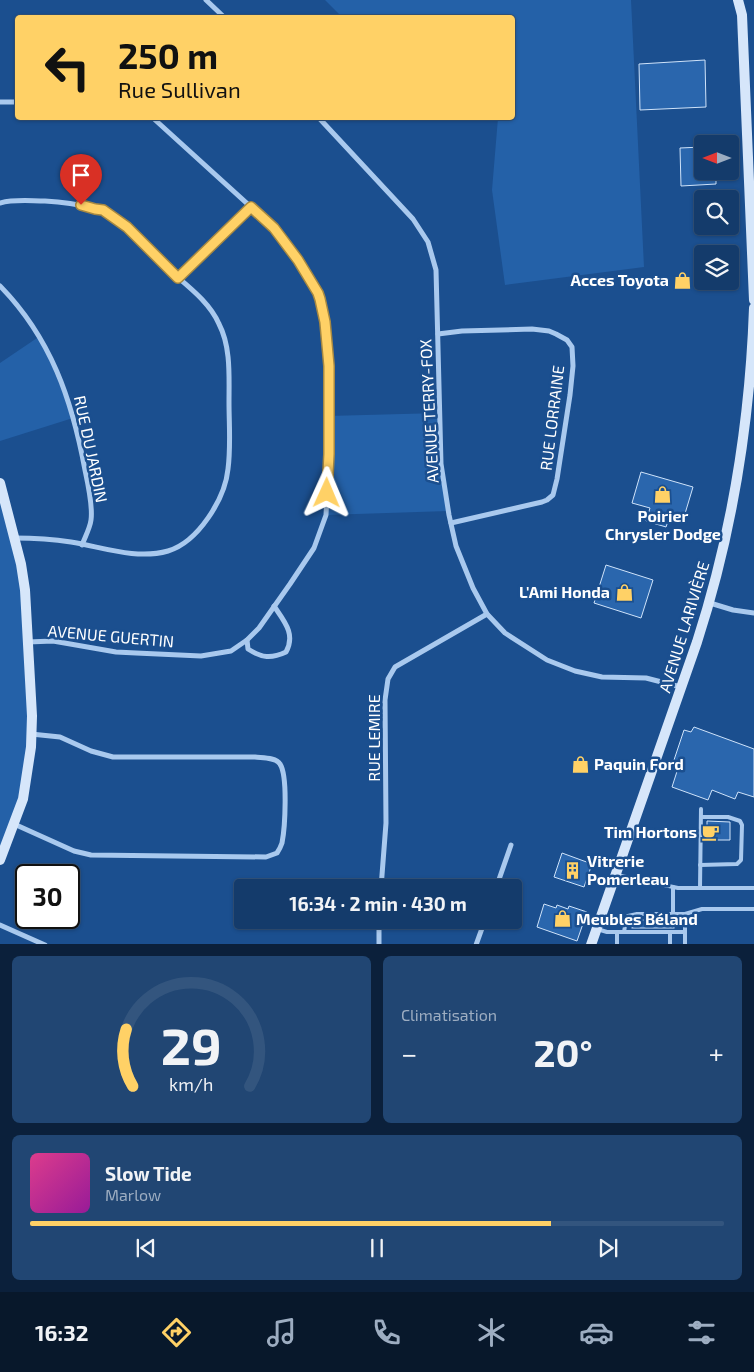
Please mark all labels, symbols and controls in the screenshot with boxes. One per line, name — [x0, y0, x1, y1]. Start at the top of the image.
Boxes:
text: 250 m — [118, 34, 218, 76]
icon: left — [35, 35, 100, 100]
text: Rue Sullivan — [118, 76, 241, 102]
north arrow — [694, 135, 739, 180]
map controls — [694, 135, 739, 290]
pin — [60, 154, 102, 205]
icon: arrive — [67, 161, 95, 189]
button: search — [694, 190, 739, 235]
button: layers — [694, 245, 739, 290]
place label: Acces Toyota — [571, 270, 669, 290]
shop icon: Acces Toyota — [673, 270, 693, 290]
street label: AVENUE TERRY-FOX — [415, 338, 442, 484]
street label: RUE LORRAINE — [536, 364, 567, 472]
street label: RUE DU JARDIN — [71, 394, 112, 504]
position arrow — [300, 466, 352, 518]
shop icon: Poirier Chrysler Dodge — [653, 485, 673, 505]
place label: Poirier Chrysler Dodge — [605, 506, 721, 544]
street label: AVENUE LARIVIÈRE — [654, 559, 713, 695]
place label: L'Ami Honda — [519, 582, 610, 601]
shop icon: L'Ami Honda — [614, 582, 634, 602]
street label: AVENUE GUERTIN — [47, 621, 175, 650]
street label: RUE LEMIRE — [364, 694, 383, 782]
shop icon: Paquin Ford — [570, 754, 590, 774]
place label: Paquin Ford — [594, 754, 684, 773]
place label: Tim Hortons — [604, 822, 697, 841]
cafe icon: Tim Hortons — [701, 822, 721, 842]
place label: Vitrerie Pomerleau — [587, 851, 669, 888]
building icon: Vitrerie Pomerleau — [563, 860, 583, 880]
speed limit sign: 30 — [15, 864, 80, 929]
text: 16:34 · 2 min · 430 m — [289, 892, 467, 915]
shop icon: Meubles Béland — [552, 909, 572, 929]
place label: Meubles Béland — [576, 909, 698, 928]
text: Climatisation — [401, 1005, 497, 1024]
text: 29 — [161, 1013, 222, 1075]
text: 20° — [533, 1029, 593, 1075]
text: − — [401, 1036, 417, 1070]
text: + — [709, 1036, 724, 1070]
text: km/h — [169, 1073, 214, 1095]
text: Slow Tide — [105, 1162, 192, 1185]
text: Marlow — [105, 1185, 161, 1204]
icon: previous — [132, 1234, 160, 1262]
icon: pause — [363, 1234, 391, 1262]
icon: next — [594, 1234, 622, 1262]
icon: directions — [159, 1315, 194, 1350]
icon: music — [264, 1315, 299, 1350]
icon: phone — [369, 1315, 404, 1350]
icon: climate — [474, 1315, 509, 1350]
icon: car — [579, 1315, 614, 1350]
icon: filters — [684, 1315, 719, 1350]
text: 16:32 — [35, 1319, 88, 1345]

